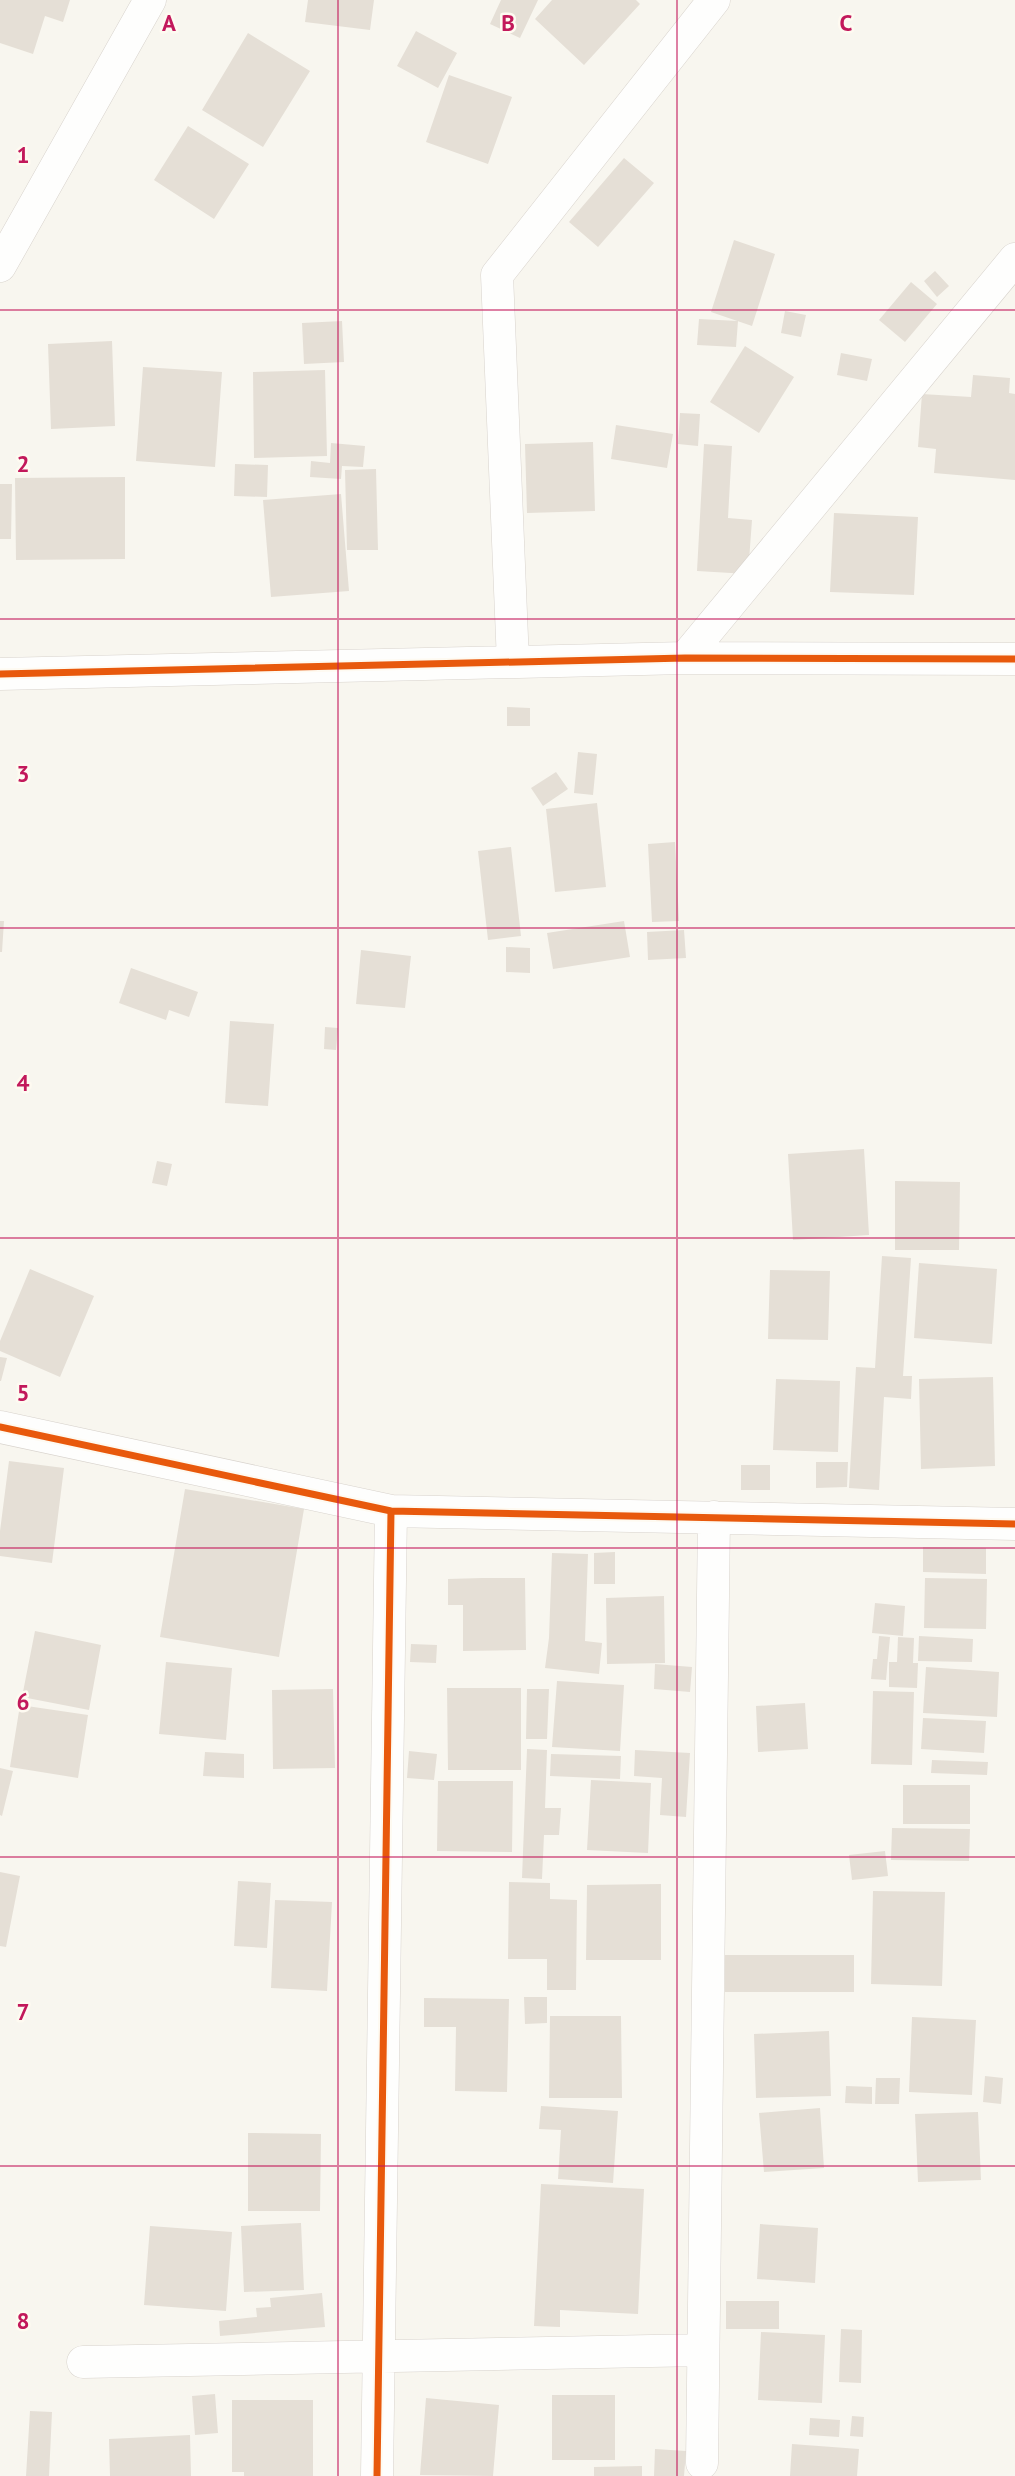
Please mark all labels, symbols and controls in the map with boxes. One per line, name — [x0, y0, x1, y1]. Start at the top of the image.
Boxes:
text: A — [162, 8, 176, 37]
text: B — [501, 8, 515, 37]
text: C — [840, 8, 853, 37]
text: 1 — [16, 140, 30, 169]
text: 2 — [16, 449, 30, 478]
text: 3 — [16, 759, 30, 788]
text: 4 — [16, 1068, 30, 1097]
text: 5 — [16, 1378, 30, 1407]
text: 6 — [16, 1687, 30, 1716]
text: 7 — [16, 1997, 30, 2026]
text: 8 — [16, 2306, 30, 2335]

